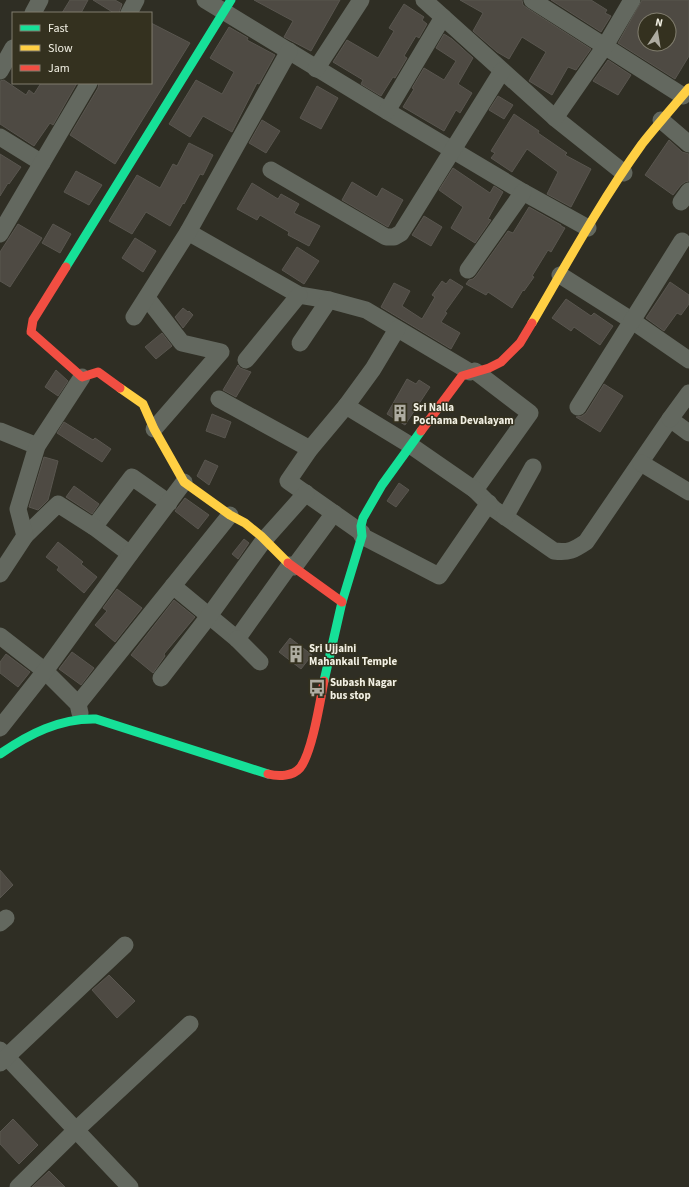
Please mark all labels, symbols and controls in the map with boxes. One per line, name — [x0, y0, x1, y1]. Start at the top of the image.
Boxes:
legend — [12, 12, 152, 84]
north arrow — [637, 12, 677, 52]
text: N — [654, 15, 664, 31]
text: Fast — [48, 20, 68, 37]
text: Slow — [48, 40, 73, 57]
text: Jam — [48, 60, 70, 77]
place label: Sri Nalla Pochama Devalayam — [413, 400, 514, 428]
building icon: Sri Nalla Pochama Devalayam — [390, 403, 410, 423]
place label: Sri Ujjaini Mahankali Temple — [309, 641, 397, 669]
building icon: Sri Ujjaini Mahankali Temple — [286, 644, 306, 664]
place label: Subash Nagar bus stop — [330, 675, 397, 703]
bus stop icon: Subash Nagar bus stop — [307, 678, 327, 698]

